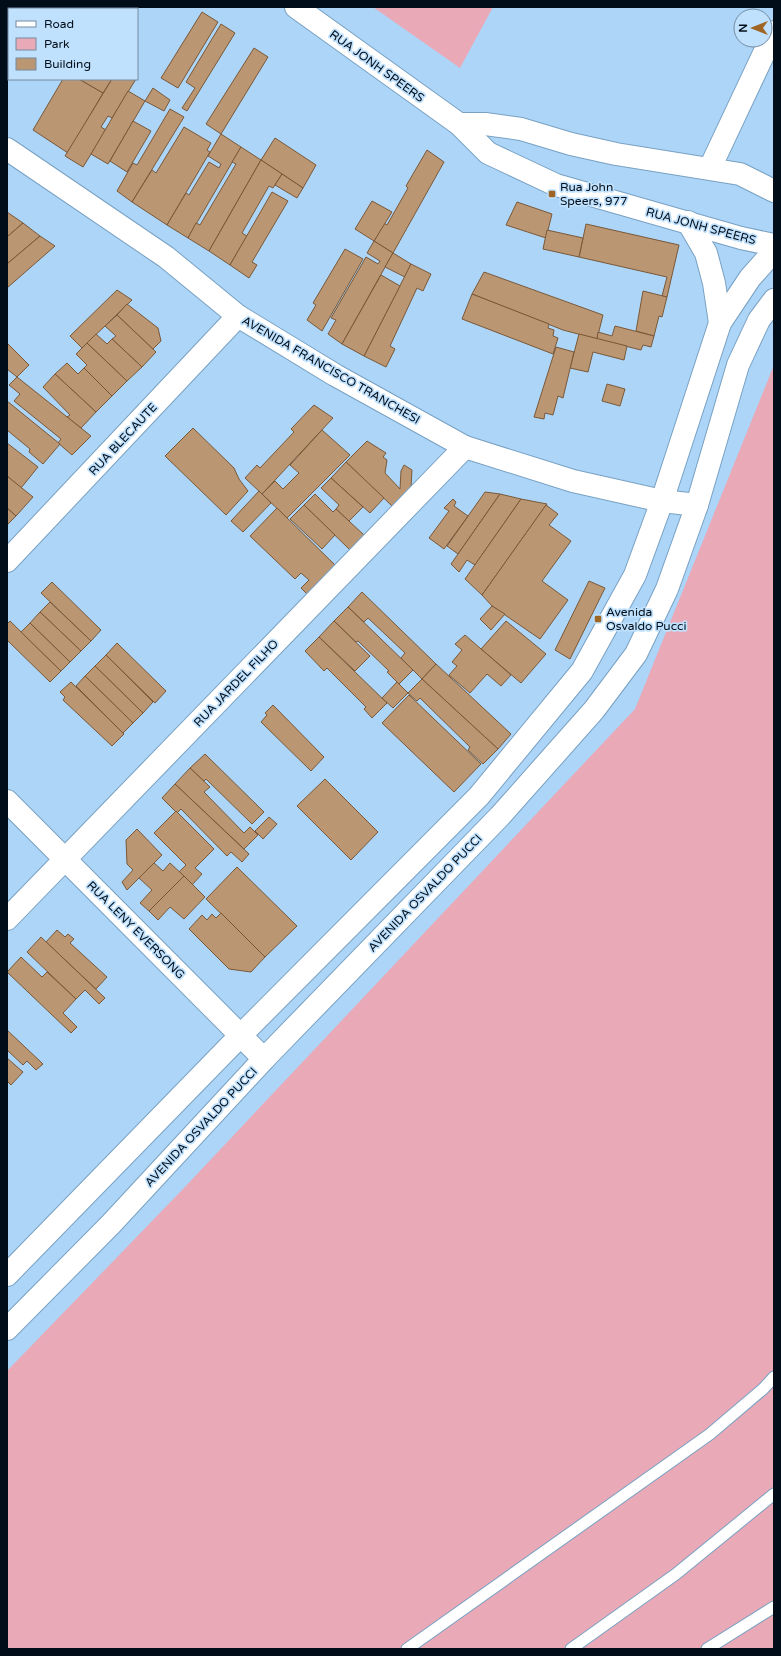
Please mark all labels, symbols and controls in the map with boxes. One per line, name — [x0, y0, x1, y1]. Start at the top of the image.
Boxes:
legend — [8, 8, 138, 80]
north arrow — [733, 8, 773, 48]
text: Road — [44, 17, 74, 31]
text: N — [737, 24, 750, 32]
street label: RUA JONH SPEERS — [327, 27, 427, 105]
text: Park — [44, 37, 70, 51]
text: Building — [44, 57, 91, 71]
place label: Rua John Speers, 977 — [560, 180, 628, 208]
marker: Rua John Speers, 977 — [547, 189, 557, 199]
street label: RUA JONH SPEERS — [644, 205, 758, 247]
street label: AVENIDA FRANCISCO TRANCHESI — [239, 313, 423, 427]
street label: RUA BLECAUTE — [86, 400, 160, 478]
place label: Avenida Osvaldo Pucci — [606, 605, 686, 633]
marker: Avenida Osvaldo Pucci — [593, 614, 603, 624]
street label: RUA JARDEL FILHO — [191, 636, 281, 729]
street label: AVENIDA OSVALDO PUCCI — [365, 831, 485, 955]
street label: RUA LENY EVERSONG — [84, 878, 188, 982]
street label: AVENIDA OSVALDO PUCCI — [142, 1064, 260, 1190]

